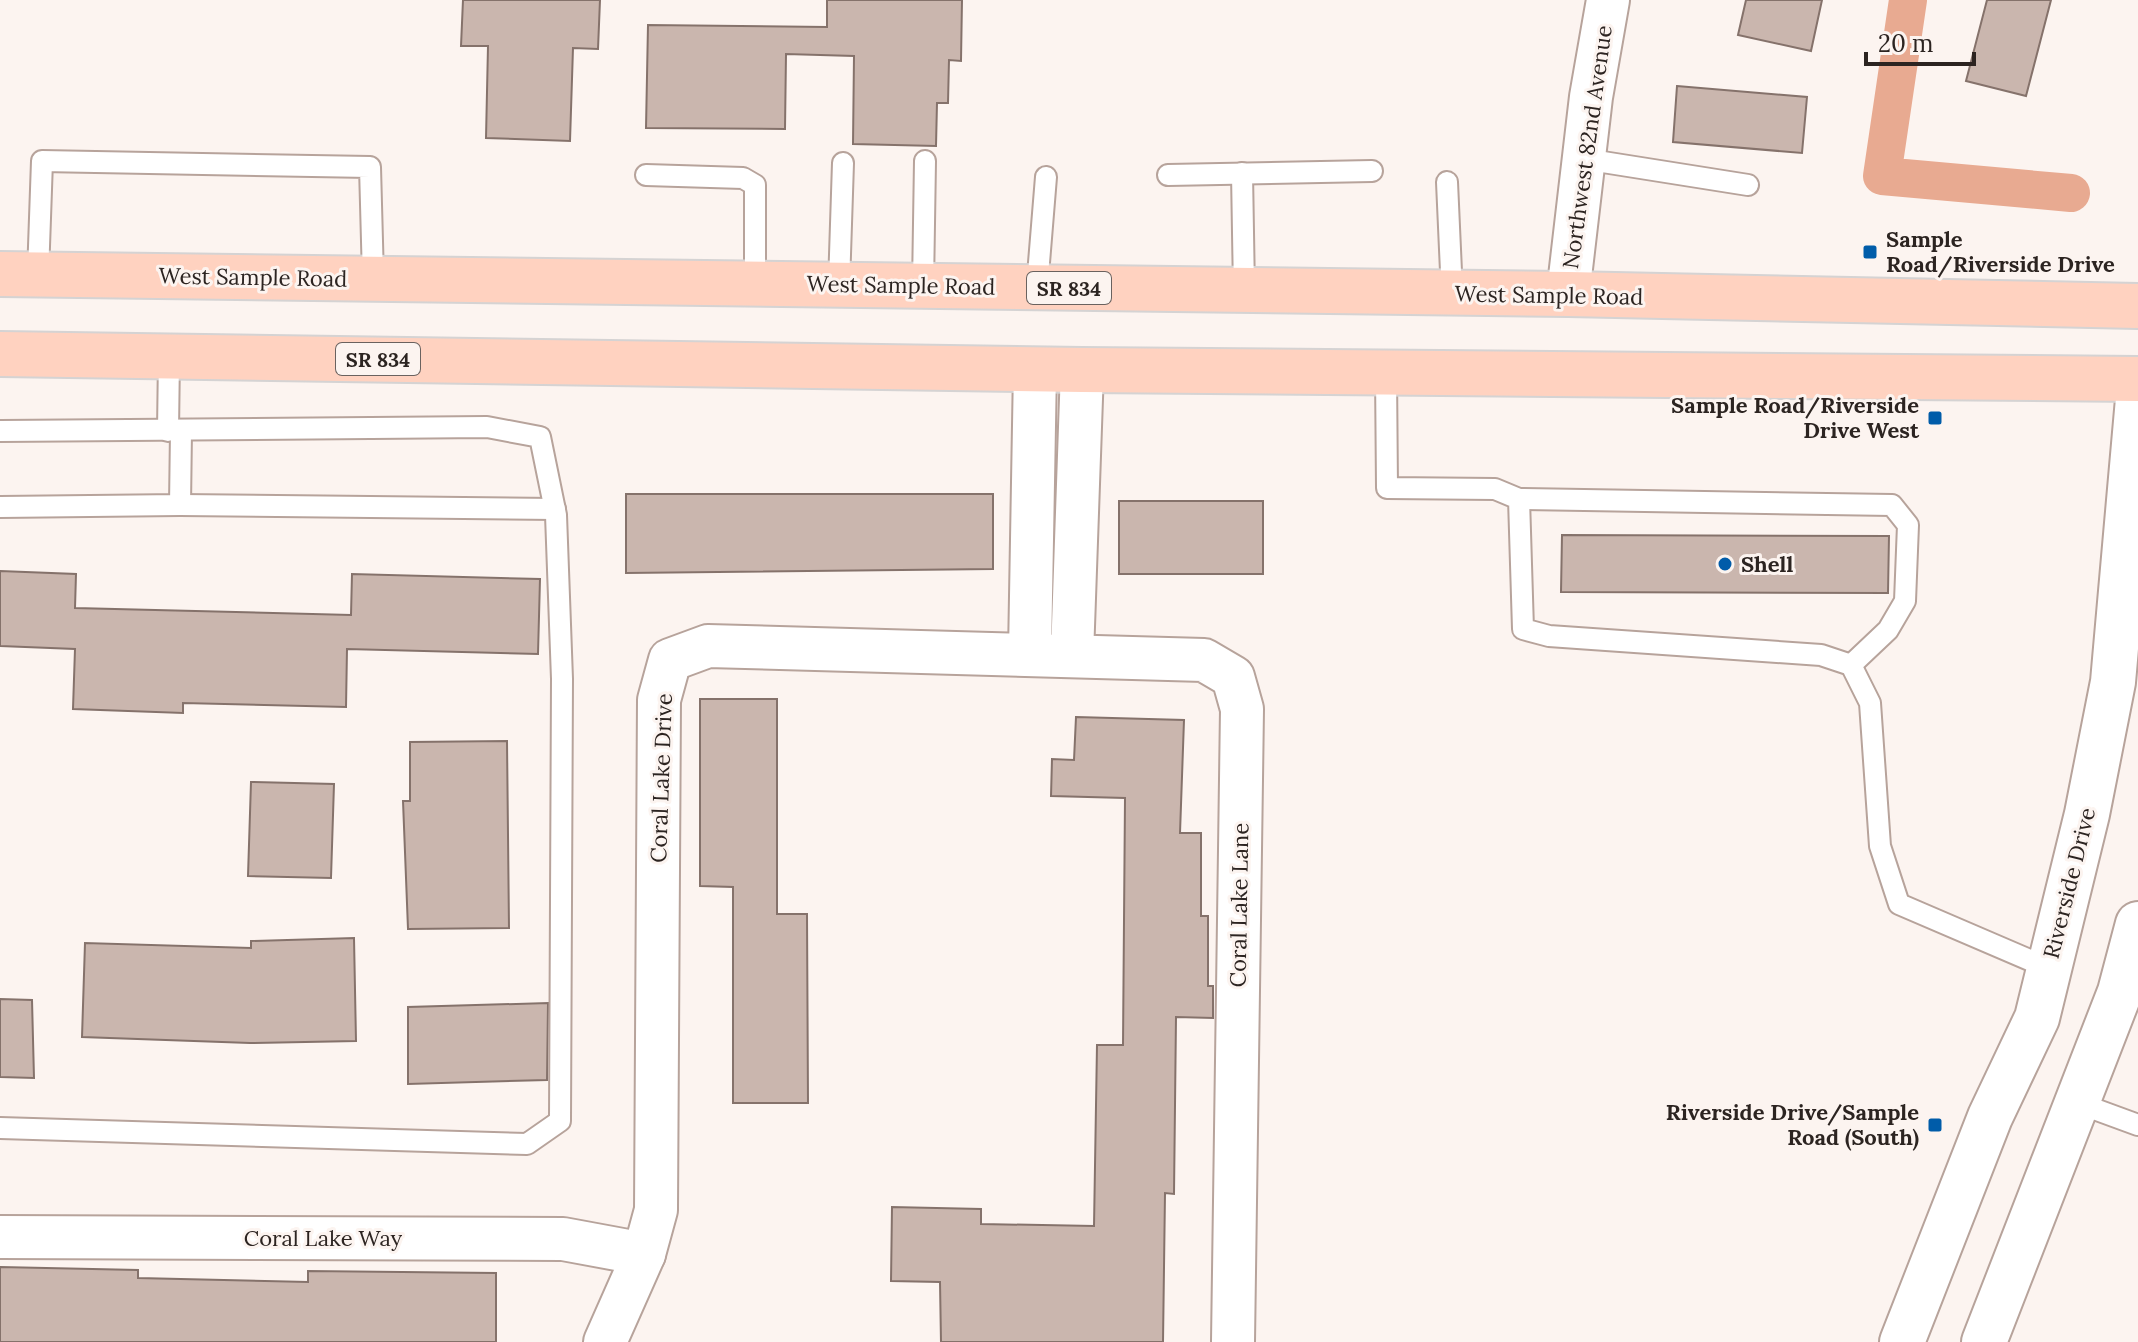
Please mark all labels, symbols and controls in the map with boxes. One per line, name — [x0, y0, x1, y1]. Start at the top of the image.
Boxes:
scale bar — [1866, 16, 1974, 66]
street label: Northwest 82nd Avenue — [1556, 23, 1618, 271]
text: 20 m — [1878, 28, 1934, 59]
place label: Sample Road/Riverside Drive — [1886, 225, 2115, 278]
marker: Sample Road/Riverside Drive — [1861, 243, 1879, 261]
street label: West Sample Road — [158, 261, 348, 293]
street label: West Sample Road — [806, 269, 996, 301]
road number: SR 834 — [1027, 272, 1111, 304]
street label: West Sample Road — [1454, 279, 1644, 311]
road number: SR 834 — [336, 343, 420, 375]
place label: Sample Road/Riverside Drive West — [1671, 391, 1920, 444]
marker: Sample Road/Riverside Drive West — [1926, 409, 1944, 427]
place label: Shell — [1741, 550, 1793, 578]
marker: Shell — [1716, 555, 1734, 573]
street label: Coral Lake Drive — [644, 693, 678, 863]
street label: Riverside Drive — [2037, 804, 2101, 961]
street label: Coral Lake Lane — [1224, 822, 1254, 987]
place label: Riverside Drive/Sample Road (South) — [1666, 1098, 1919, 1151]
marker: Riverside Drive/Sample Road (South) — [1926, 1116, 1944, 1134]
street label: Coral Lake Way — [244, 1224, 403, 1252]

